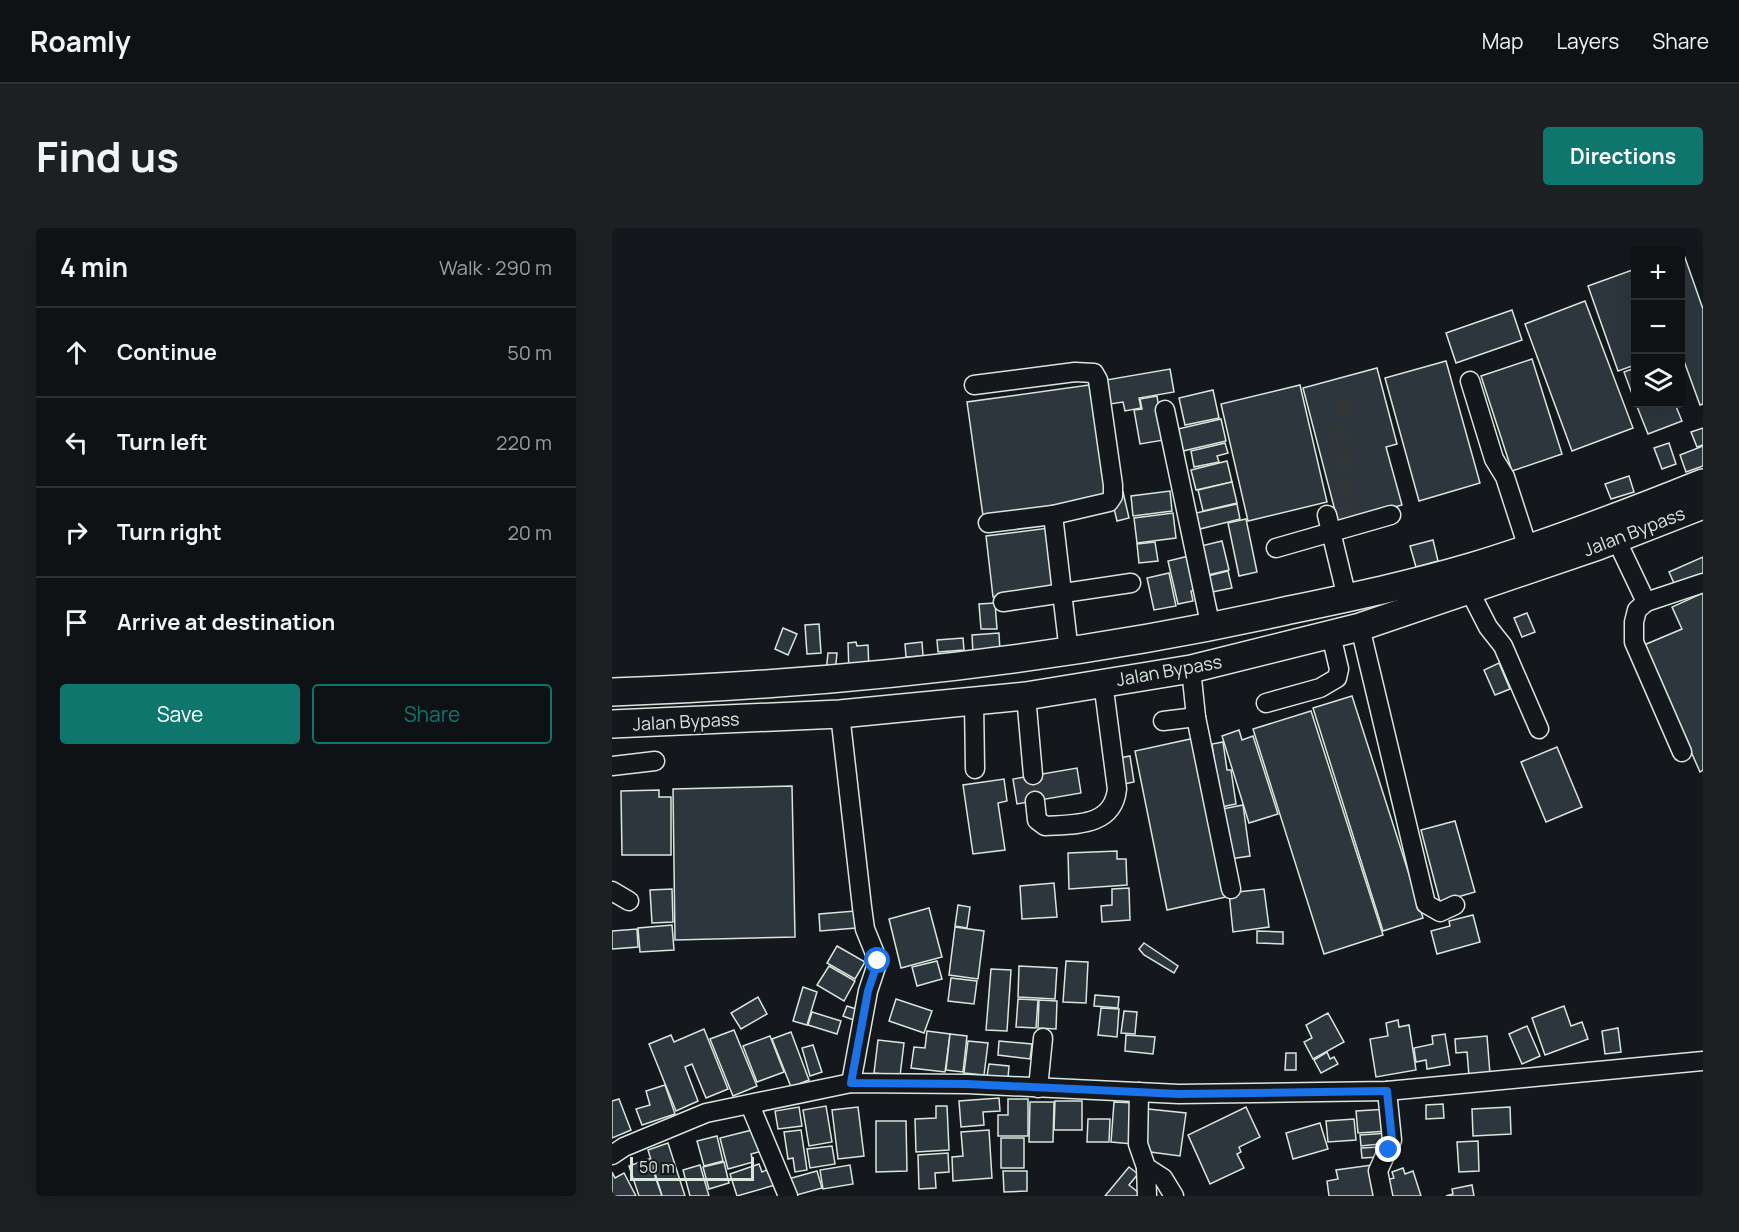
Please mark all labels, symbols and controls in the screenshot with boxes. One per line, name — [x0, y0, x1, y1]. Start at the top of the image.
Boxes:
text: Roamly — [30, 22, 131, 60]
text: Map — [1482, 27, 1523, 55]
text: Layers — [1556, 27, 1619, 55]
text: Share — [1652, 27, 1709, 55]
text: Find us — [36, 127, 179, 185]
button: Directions — [1543, 127, 1703, 185]
map controls — [1631, 246, 1685, 408]
button: + — [1631, 246, 1685, 300]
text: 4 min — [60, 249, 128, 285]
text: Walk · 290 m — [439, 254, 552, 281]
button: − — [1631, 300, 1685, 354]
icon: ahead — [60, 336, 93, 369]
text: Continue — [117, 337, 217, 367]
text: 50 m — [507, 339, 552, 366]
button: layers — [1631, 354, 1685, 408]
icon: left — [60, 426, 93, 459]
text: Turn left — [117, 427, 207, 457]
text: 220 m — [496, 429, 552, 456]
street label: Jalan Bypass — [1580, 501, 1688, 561]
icon: right — [60, 516, 93, 549]
text: Turn right — [117, 517, 222, 547]
text: 20 m — [507, 519, 552, 546]
icon: arrive — [60, 606, 93, 639]
text: Arrive at destination — [117, 607, 335, 637]
street label: Jalan Bypass — [1114, 649, 1224, 691]
button: Save — [60, 684, 300, 744]
button: Share — [312, 684, 552, 744]
street label: Jalan Bypass — [632, 706, 740, 736]
route start — [864, 947, 890, 973]
route end — [1375, 1136, 1401, 1162]
scale bar — [630, 1154, 754, 1182]
text: 50 m — [639, 1156, 675, 1178]

